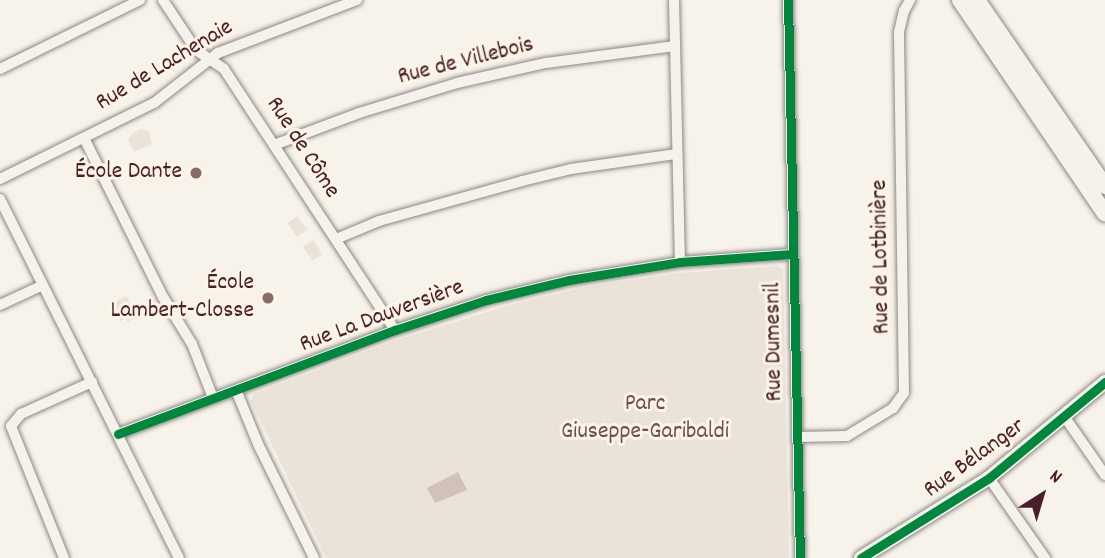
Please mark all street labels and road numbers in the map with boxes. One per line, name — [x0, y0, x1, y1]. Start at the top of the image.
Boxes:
street label: Rue de Lachenaie — [91, 14, 239, 118]
street label: Rue de Villebois — [395, 31, 537, 93]
street label: Rue de Côme — [259, 92, 345, 204]
street label: Rue de Lotbinière — [866, 179, 898, 335]
street label: Rue La Dauversière — [296, 274, 468, 360]
street label: Rue Dumesnil — [760, 282, 790, 402]
street label: Rue Bélanger — [919, 413, 1031, 505]

